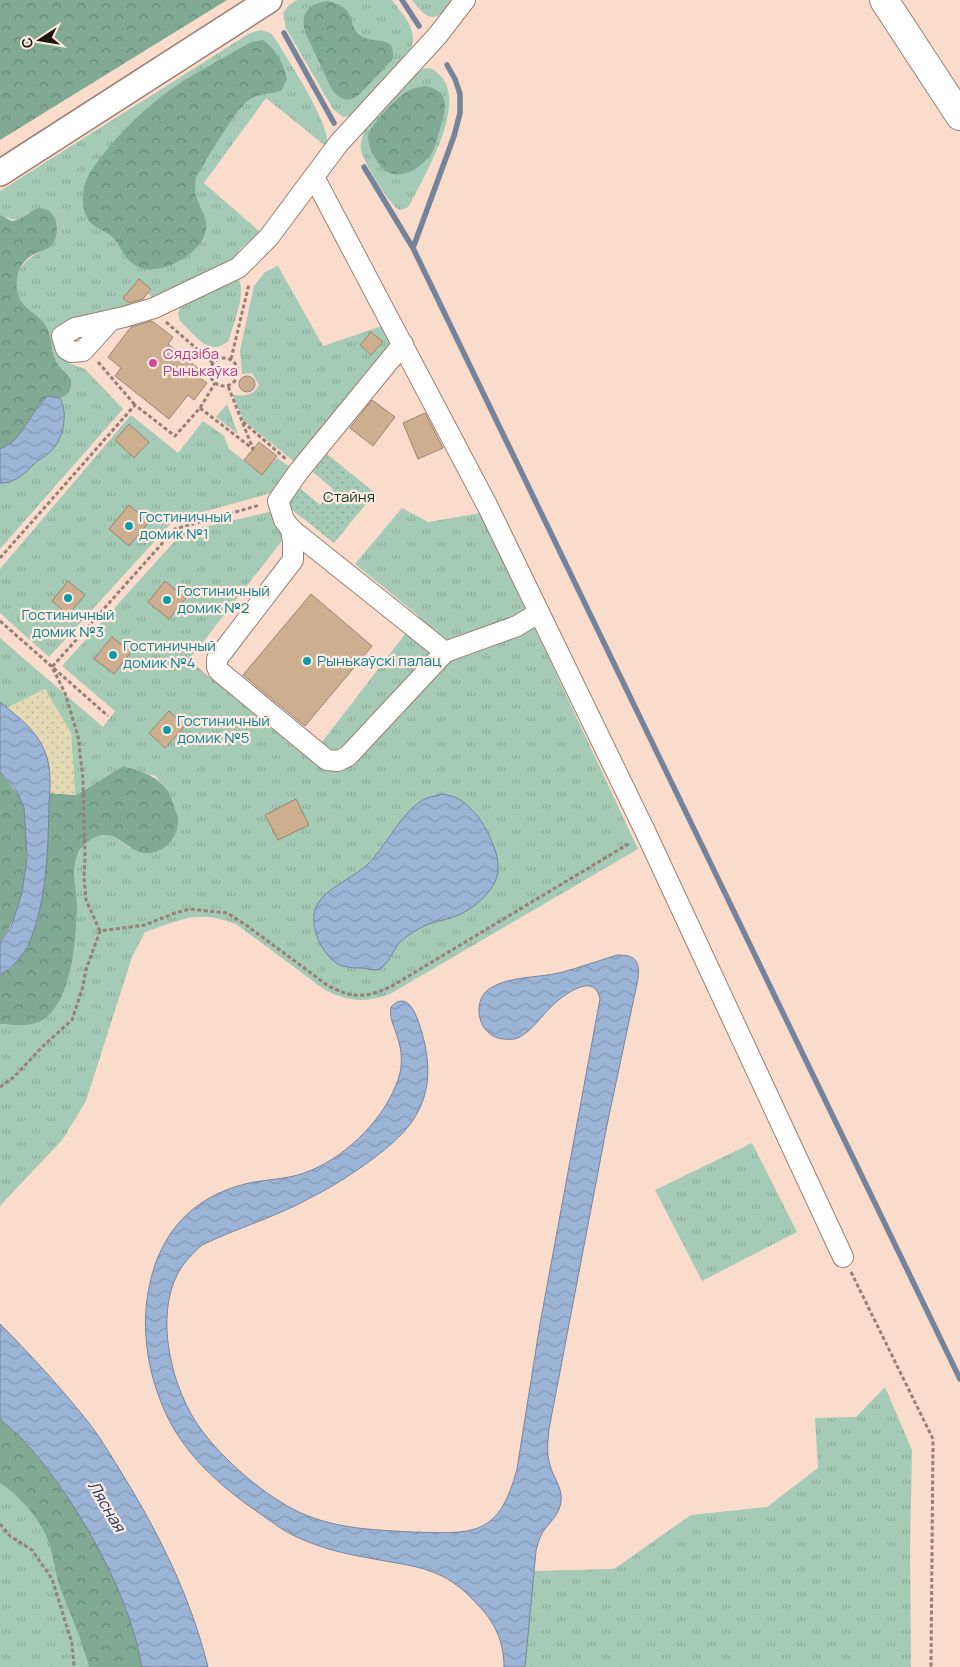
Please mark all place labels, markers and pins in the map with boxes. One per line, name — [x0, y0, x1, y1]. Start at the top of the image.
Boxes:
place label: Сядзіба Рынькаўка — [163, 343, 238, 381]
marker: Сядзіба Рынькаўка — [147, 357, 159, 369]
place label: Гостиничный домик №1 — [139, 506, 232, 544]
marker: Гостиничный домик №1 — [123, 520, 135, 532]
place label: Гостиничный домик №2 — [177, 580, 270, 618]
marker: Гостиничный домик №3 — [62, 592, 74, 604]
marker: Гостиничный домик №2 — [161, 594, 173, 606]
place label: Гостиничный домик №3 — [22, 604, 114, 642]
place label: Гостиничный домик №4 — [123, 635, 216, 673]
marker: Гостиничный домик №4 — [107, 649, 119, 661]
place label: Рынькаўскi палац — [317, 650, 442, 671]
marker: Рынькаўскi палац — [301, 655, 313, 667]
place label: Гостиничный домик №5 — [177, 710, 270, 748]
marker: Гостиничный домик №5 — [161, 724, 173, 736]

